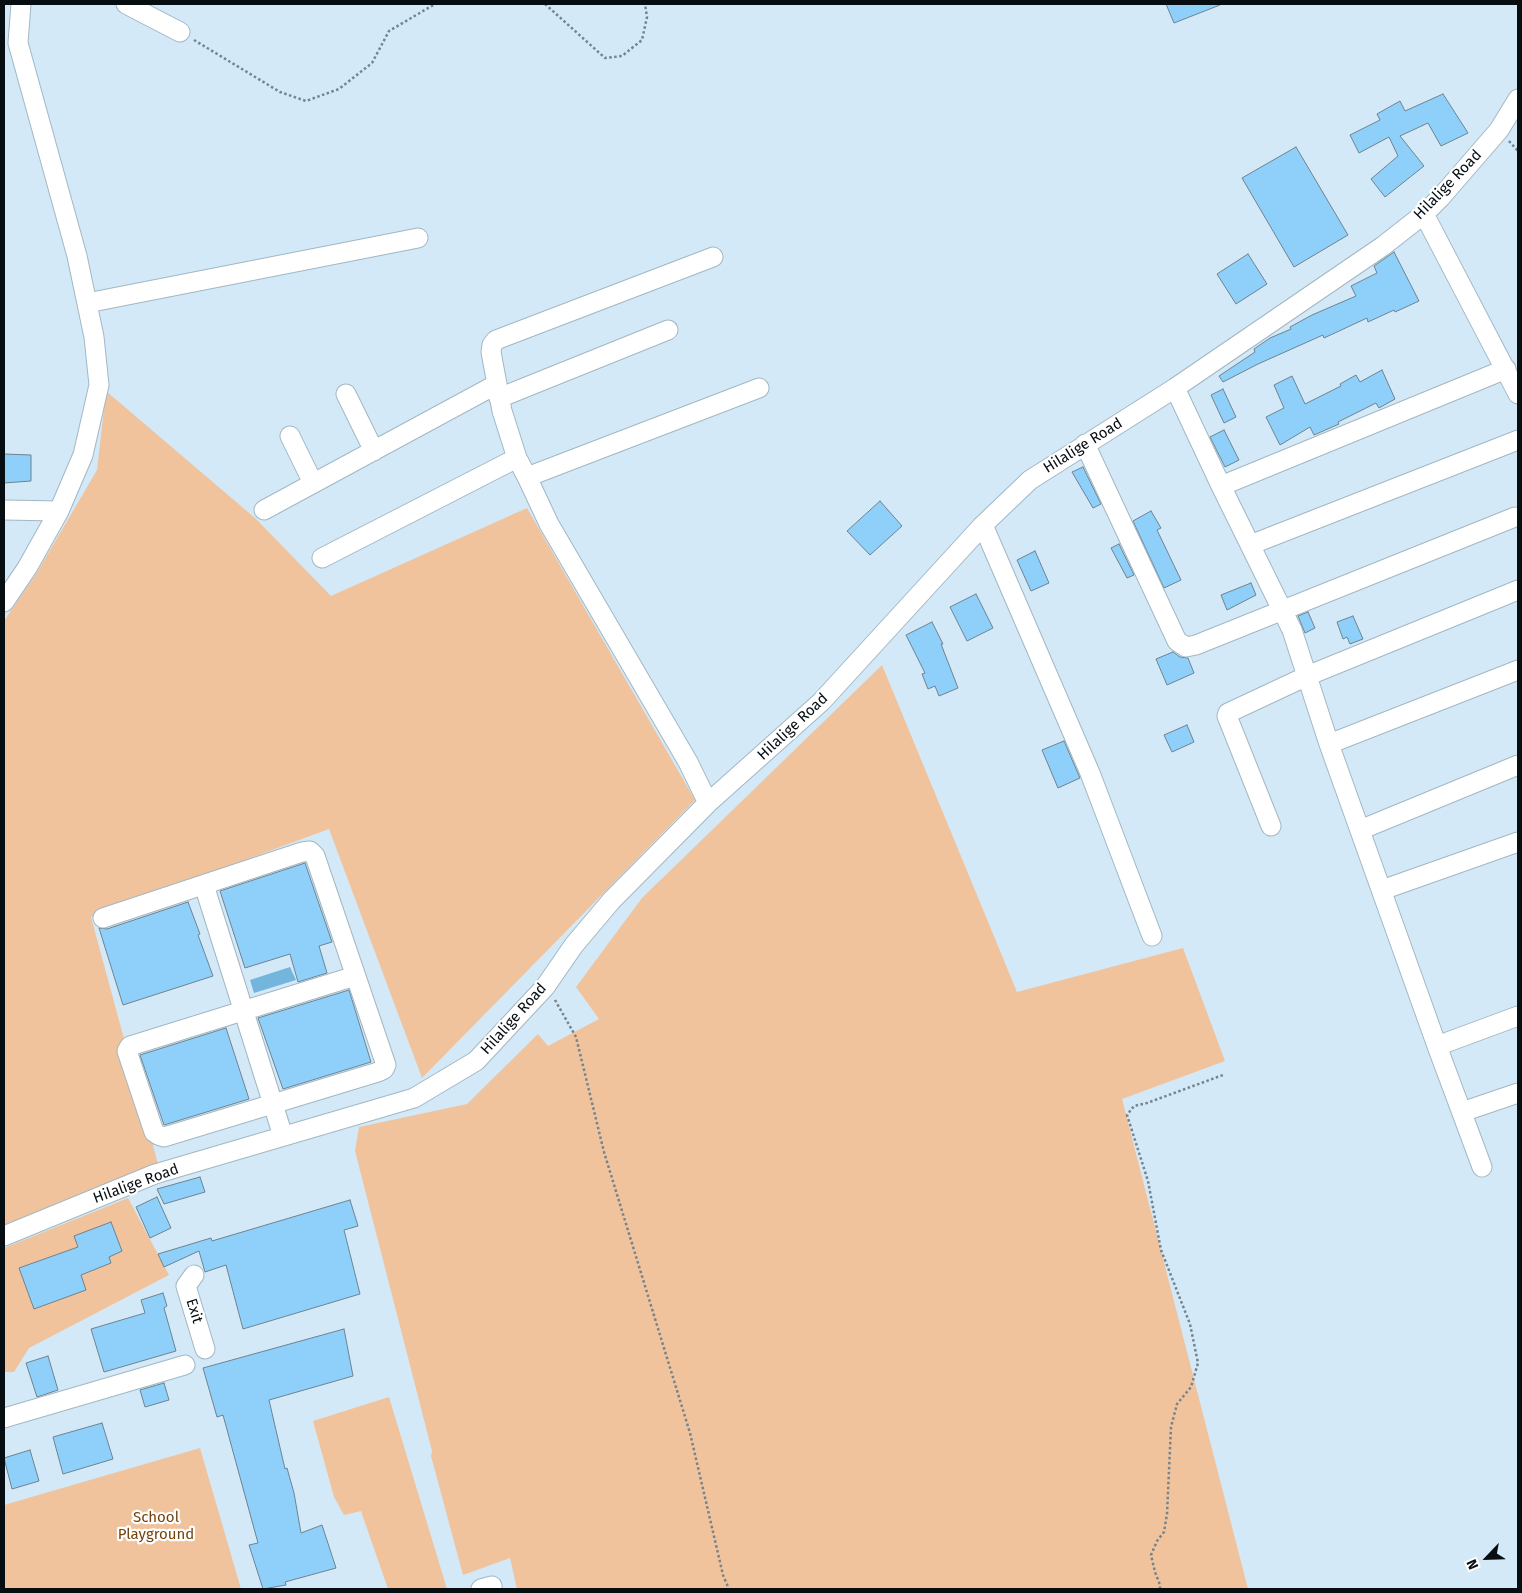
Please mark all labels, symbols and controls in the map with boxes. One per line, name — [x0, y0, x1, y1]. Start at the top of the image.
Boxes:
street label: Hilalige Road — [1410, 146, 1486, 224]
street label: Hilalige Road — [1040, 415, 1126, 477]
street label: Hilalige Road — [754, 690, 832, 764]
street label: Hilalige Road — [477, 980, 551, 1058]
street label: Hilalige Road — [91, 1160, 181, 1208]
street label: Exit — [182, 1296, 206, 1326]
park label: School Playground — [118, 1509, 194, 1544]
north arrow — [1462, 1533, 1512, 1583]
text: N — [1463, 1557, 1482, 1572]

